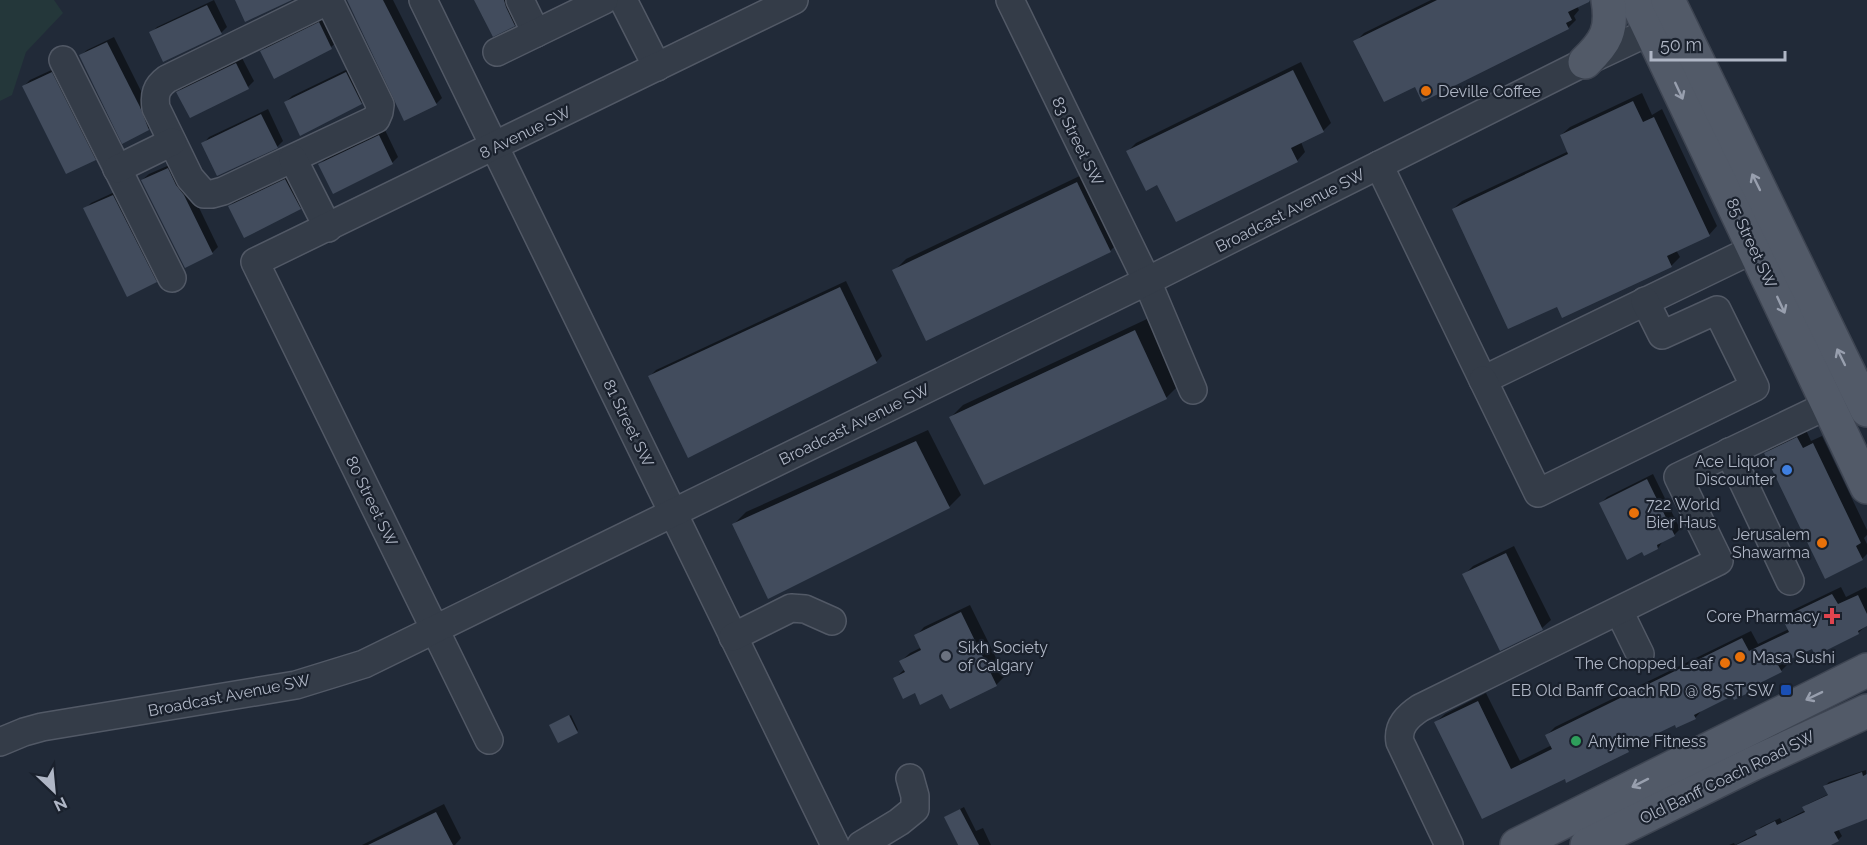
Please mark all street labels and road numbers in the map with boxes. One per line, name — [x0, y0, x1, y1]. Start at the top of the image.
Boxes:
street label: 83 Street SW — [1048, 94, 1107, 189]
street label: 8 Avenue SW — [476, 102, 574, 163]
street label: Broadcast Avenue SW — [1212, 164, 1368, 256]
street label: 85 Street SW — [1722, 195, 1781, 291]
street label: 81 Street SW — [599, 376, 658, 470]
street label: Broadcast Avenue SW — [776, 380, 933, 469]
street label: 80 Street SW — [342, 453, 402, 550]
street label: Broadcast Avenue SW — [146, 670, 312, 721]
street label: Old Banff Coach Road SW — [1637, 727, 1818, 828]

